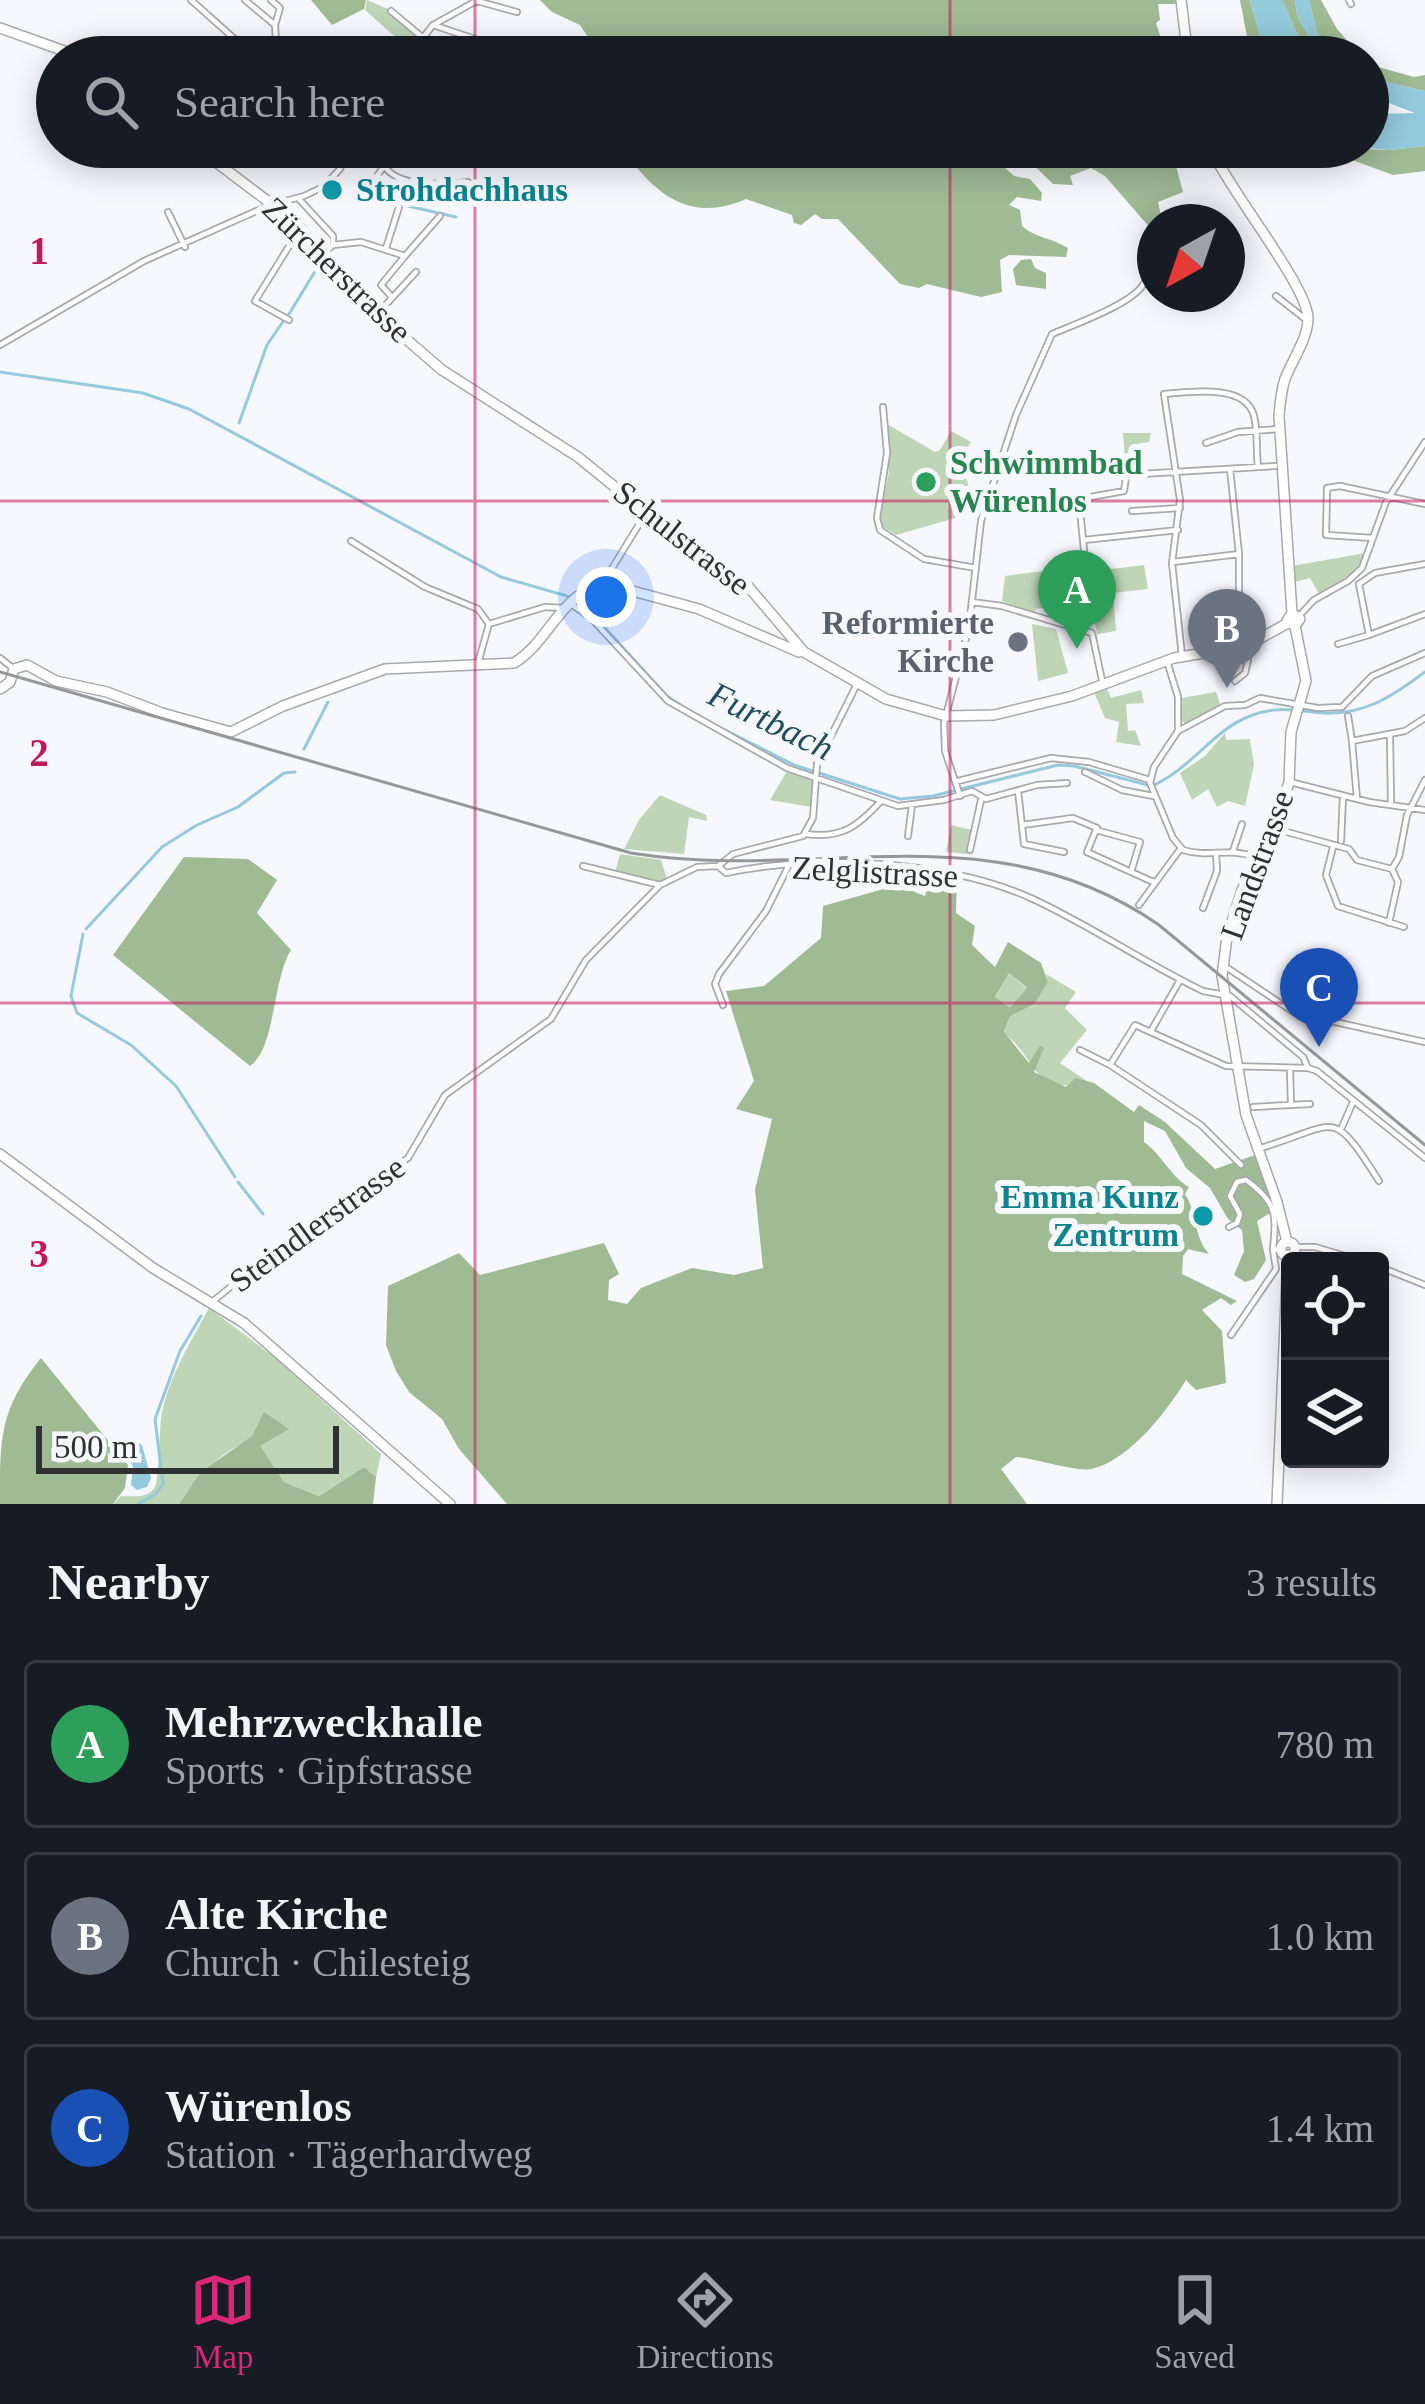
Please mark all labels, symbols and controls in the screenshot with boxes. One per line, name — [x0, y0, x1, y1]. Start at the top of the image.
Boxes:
search box — [36, 36, 1389, 168]
icon: search — [78, 69, 144, 135]
text: Search here — [174, 77, 385, 127]
place label: Strohdachhaus — [356, 172, 568, 208]
marker: Strohdachhaus — [319, 177, 345, 203]
street label: Zürcherstrasse — [255, 190, 419, 350]
north arrow — [1137, 204, 1245, 312]
text: 1 — [29, 229, 49, 272]
place label: Schwimmbad Würenlos — [950, 445, 1143, 519]
marker: Schwimmbad Würenlos — [913, 469, 939, 495]
street label: Schulstrasse — [607, 474, 757, 602]
pin: A — [1038, 550, 1116, 649]
your location — [576, 567, 636, 627]
pin: B — [1188, 589, 1266, 688]
place label: Reformierte Kirche — [822, 605, 994, 679]
marker: Reformierte Kirche — [1005, 629, 1031, 655]
water label: Furtbach — [701, 673, 840, 768]
text: 2 — [29, 731, 49, 774]
street label: Landstrasse — [1213, 786, 1301, 944]
street label: Zelglistrasse — [791, 850, 959, 894]
pin: C — [1280, 948, 1358, 1047]
street label: Steindlerstrasse — [223, 1149, 411, 1299]
place label: Emma Kunz Zentrum — [1000, 1179, 1179, 1253]
marker: Emma Kunz Zentrum — [1190, 1203, 1216, 1229]
text: 3 — [29, 1232, 49, 1275]
map controls — [1281, 1252, 1389, 1468]
button: locate — [1281, 1252, 1389, 1360]
button: layers — [1281, 1360, 1389, 1468]
scale bar — [36, 1420, 339, 1473]
text: 500 m — [54, 1429, 137, 1465]
text: Nearby — [48, 1554, 209, 1610]
text: 3 results — [1246, 1561, 1377, 1604]
text: Mehrzweckhalle — [165, 1697, 482, 1747]
text: A — [76, 1723, 104, 1766]
text: 780 m — [1275, 1723, 1374, 1766]
text: Sports · Gipfstrasse — [165, 1749, 473, 1792]
text: Alte Kirche — [165, 1889, 388, 1939]
text: B — [77, 1915, 103, 1958]
text: 1.0 km — [1266, 1915, 1374, 1958]
text: Church · Chilesteig — [165, 1941, 470, 1984]
text: Würenlos — [165, 2081, 352, 2131]
text: C — [76, 2107, 104, 2150]
text: 1.4 km — [1266, 2107, 1374, 2150]
text: Station · Tägerhardweg — [165, 2133, 533, 2176]
tab: Map — [190, 2267, 256, 2376]
tab: Directions — [636, 2267, 774, 2376]
tab: Saved — [1154, 2267, 1235, 2376]

